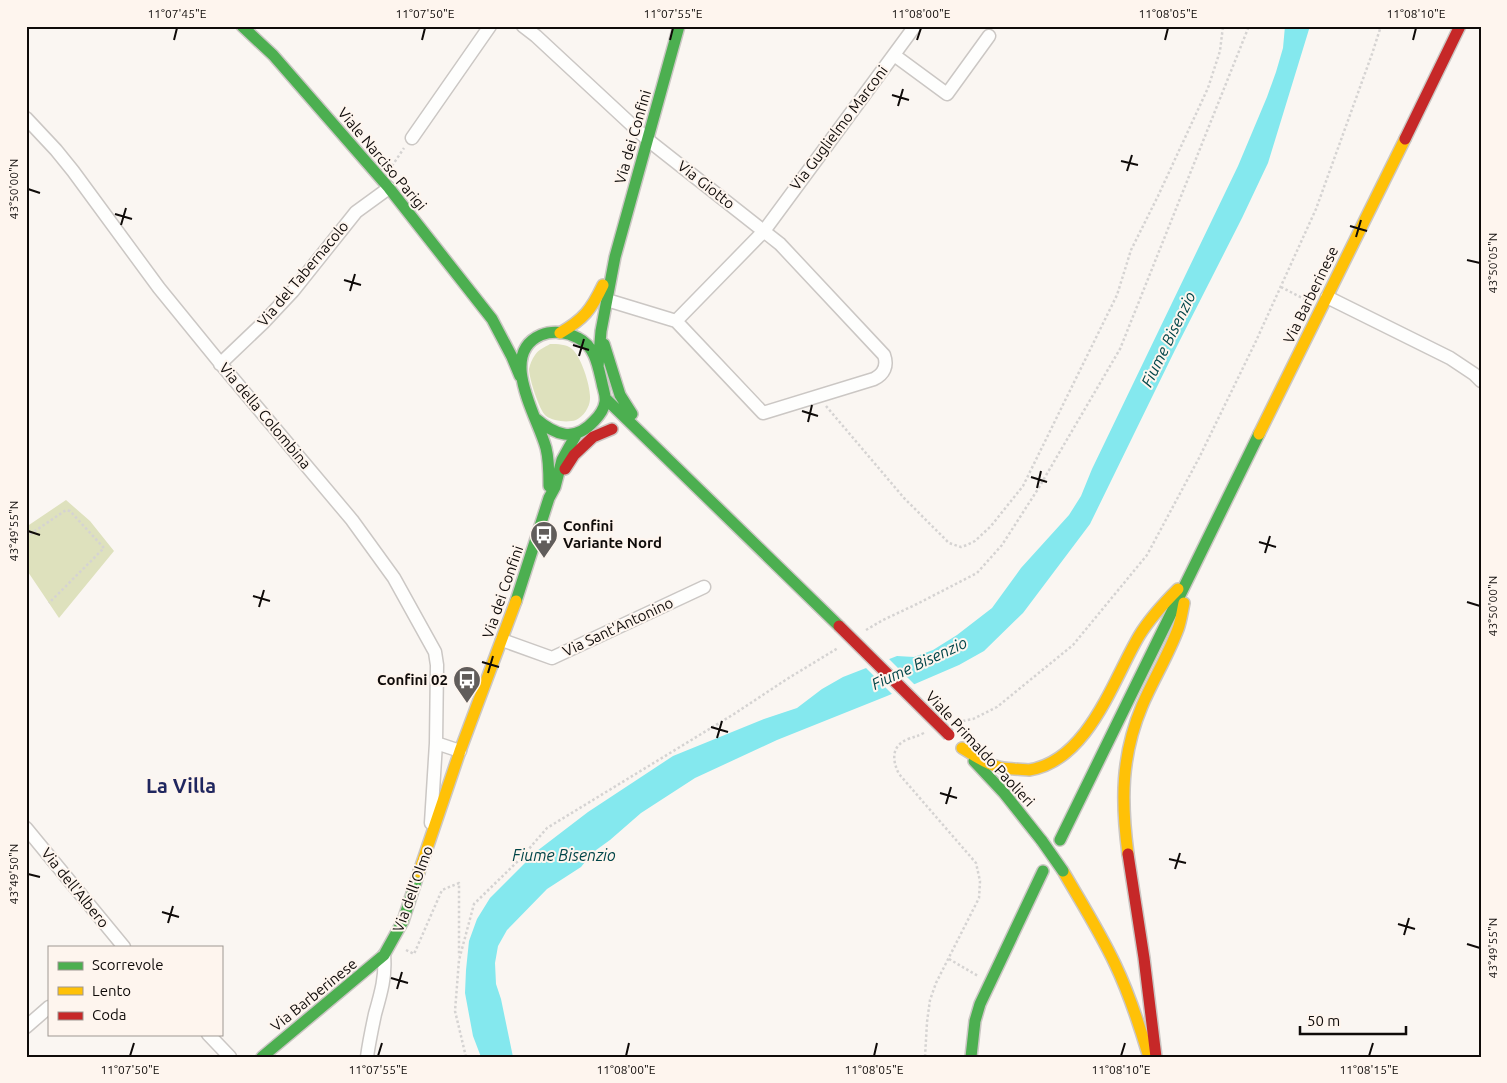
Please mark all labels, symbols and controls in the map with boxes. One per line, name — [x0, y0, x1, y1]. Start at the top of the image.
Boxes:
text: 11°07'45"E — [148, 7, 207, 20]
text: 11°07'50"E — [396, 7, 455, 20]
text: 11°07'55"E — [644, 7, 703, 20]
text: 11°08'00"E — [892, 7, 951, 20]
text: 11°08'05"E — [1139, 7, 1198, 20]
text: 11°08'10"E — [1387, 7, 1446, 20]
street label: Via Guglielmo Marconi — [786, 62, 891, 193]
street label: Via dei Confini — [611, 88, 654, 186]
street label: Viale Narciso Parigi — [335, 104, 430, 213]
street label: Via Giotto — [674, 157, 738, 212]
text: 43°50'00"N — [7, 159, 20, 219]
street label: Via del Tabernacolo — [254, 218, 352, 330]
text: 43°50'05"N — [1486, 233, 1499, 293]
street label: Via Barberinese — [1280, 244, 1341, 346]
water label: Fiume Bisenzio — [1137, 288, 1199, 389]
street label: Via della Colombina — [216, 359, 315, 472]
text: 43°49'55"N — [7, 501, 20, 561]
place label: Confini Variante Nord — [563, 517, 662, 551]
bus stop icon: Confini Variante Nord — [529, 520, 559, 559]
street label: Via dei Confini — [479, 543, 526, 640]
text: 43°50'00"N — [1486, 576, 1499, 636]
street label: Via Sant'Antonino — [560, 593, 676, 660]
water label: Fiume Bisenzio — [868, 633, 970, 693]
bus stop icon: Confini 02 — [452, 665, 482, 704]
place label: Confini 02 — [377, 671, 448, 688]
street label: Viale Primaldo Paolieri — [923, 688, 1038, 810]
district label: La Villa — [146, 774, 216, 797]
street label: Via dell'Olmo — [389, 843, 436, 934]
text: 43°49'50"N — [7, 844, 20, 904]
street label: Via dell'Albero — [38, 844, 113, 931]
water label: Fiume Bisenzio — [512, 846, 616, 864]
text: 43°49'55"N — [1486, 918, 1499, 978]
legend — [48, 946, 222, 1036]
street label: Via Barberinese — [267, 955, 360, 1034]
text: Scorrevole — [92, 956, 163, 973]
text: Lento — [92, 982, 131, 999]
scale bar — [1300, 1003, 1406, 1035]
text: Coda — [92, 1006, 126, 1023]
text: 50 m — [1307, 1012, 1340, 1029]
text: 11°07'50"E — [101, 1063, 160, 1076]
text: 11°07'55"E — [349, 1063, 408, 1076]
text: 11°08'00"E — [597, 1063, 656, 1076]
text: 11°08'05"E — [845, 1063, 904, 1076]
text: 11°08'10"E — [1092, 1063, 1151, 1076]
text: 11°08'15"E — [1340, 1063, 1399, 1076]

